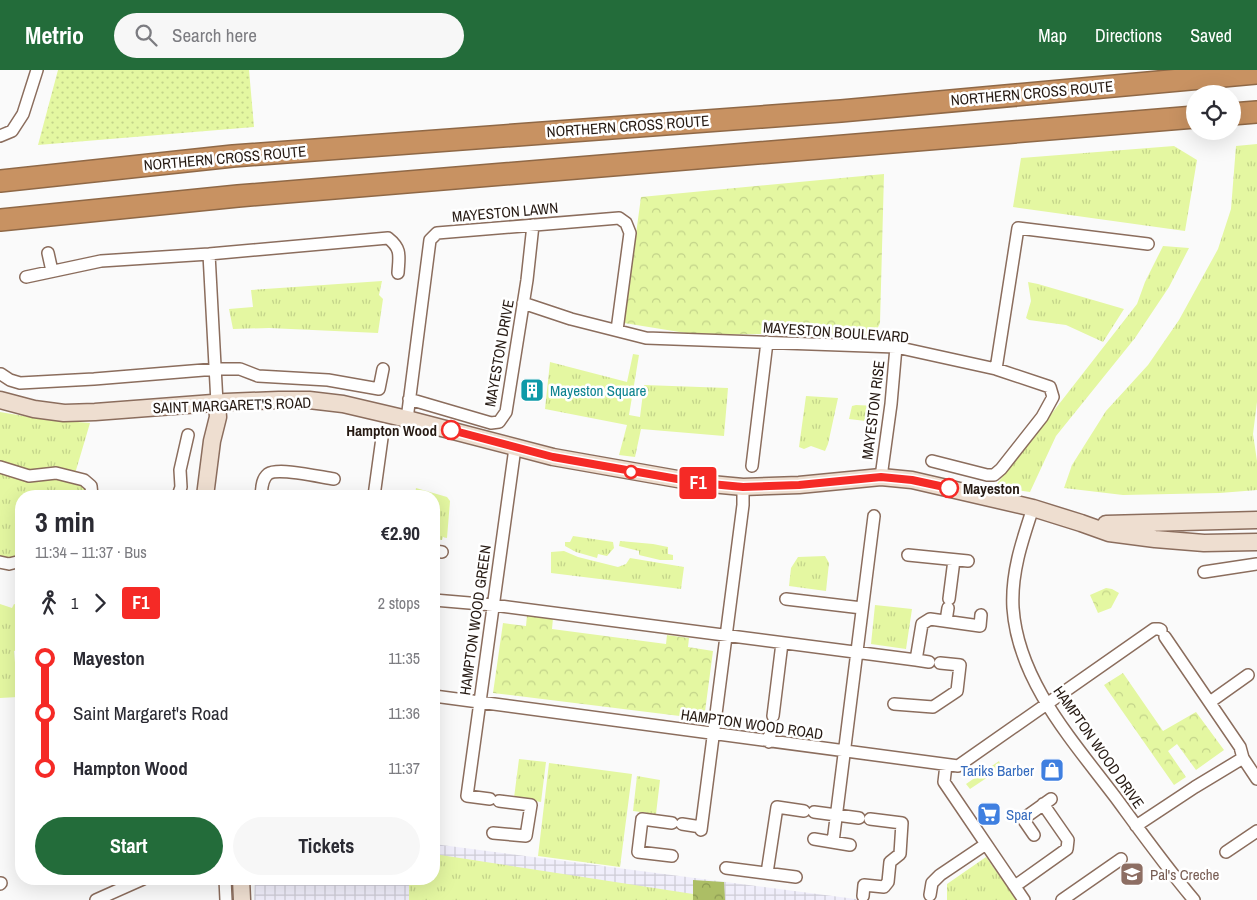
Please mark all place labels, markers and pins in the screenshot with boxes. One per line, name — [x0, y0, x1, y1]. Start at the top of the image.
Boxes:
building icon: Mayeston Square — [519, 377, 545, 403]
place label: Mayeston Square — [550, 380, 647, 401]
place label: Hampton Wood — [346, 420, 437, 441]
marker: Hampton Wood — [441, 420, 461, 440]
unlabelled marker — [624, 465, 638, 479]
marker: Mayeston — [939, 478, 959, 498]
place label: Mayeston — [963, 478, 1020, 499]
shop icon: Tariks Barber — [1039, 757, 1065, 783]
place label: Tariks Barber — [961, 760, 1034, 781]
supermarket icon: Spar — [976, 801, 1002, 827]
place label: Spar — [1006, 804, 1032, 825]
school or university icon: Pal's Creche — [1119, 861, 1145, 887]
place label: Pal's Creche — [1150, 864, 1220, 885]

